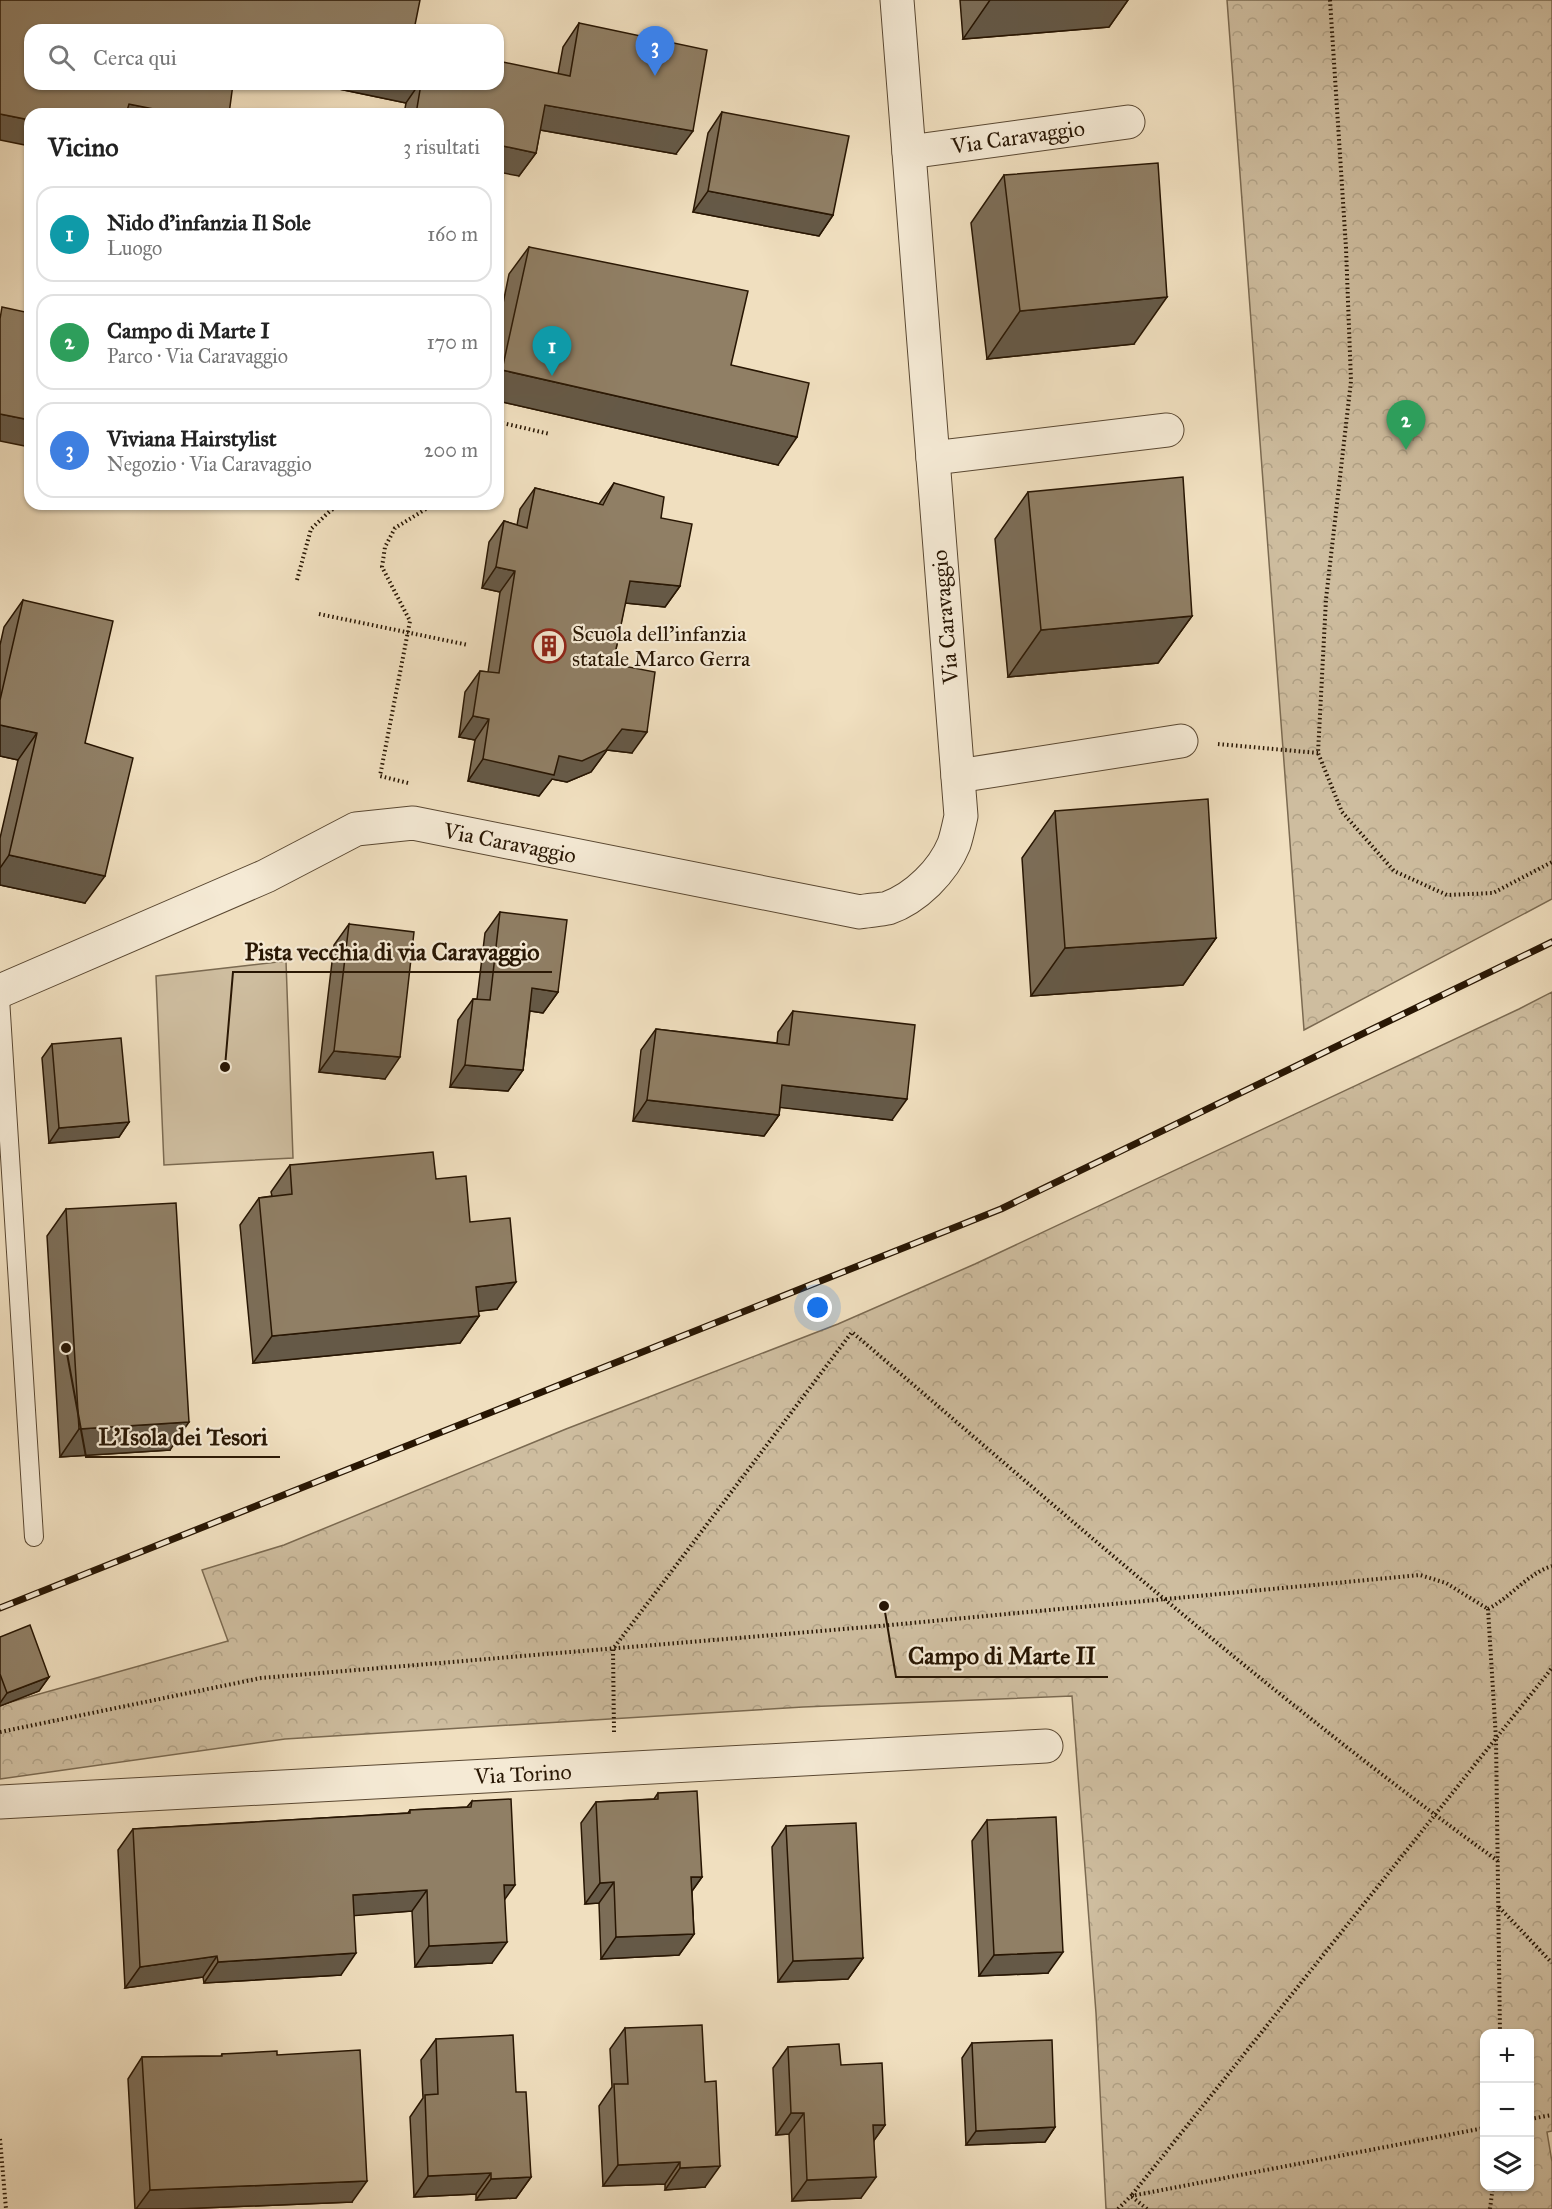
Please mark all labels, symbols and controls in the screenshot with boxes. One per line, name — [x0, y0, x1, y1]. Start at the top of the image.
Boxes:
search box — [24, 24, 504, 90]
pin: 3 — [636, 26, 674, 76]
icon: search — [45, 41, 78, 74]
text: Cerca qui — [93, 44, 177, 71]
street label: Via Caravaggio — [949, 114, 1086, 160]
text: Vicino — [48, 131, 119, 163]
text: 3 risultati — [403, 135, 480, 159]
text: Nido d'infanzia Il Sole — [107, 209, 311, 236]
text: 1 — [66, 222, 73, 246]
text: 160 m — [427, 222, 478, 246]
text: Luogo — [107, 236, 162, 260]
text: Campo di Marte I — [107, 317, 270, 344]
pin: 1 — [532, 326, 572, 376]
text: 2 — [65, 330, 74, 354]
text: 170 m — [427, 330, 478, 354]
text: Parco · Via Caravaggio — [107, 344, 288, 368]
pin: 2 — [1386, 400, 1426, 450]
text: Viviana Hairstylist — [107, 425, 276, 452]
text: 3 — [66, 438, 74, 462]
text: 200 m — [424, 438, 478, 462]
text: Negozio · Via Caravaggio — [107, 452, 312, 476]
street label: Via Caravaggio — [926, 549, 964, 686]
place label: Scuola dell'infanzia statale Marco Gerra — [572, 620, 751, 672]
building icon: Scuola dell'infanzia statale Marco Gerra — [531, 628, 567, 664]
street label: Via Caravaggio — [440, 817, 579, 869]
callout: Pista vecchia di via Caravaggio — [233, 930, 552, 972]
text: Pista vecchia di via Caravaggio — [244, 937, 540, 967]
your location — [803, 1293, 832, 1322]
callout: L'Isola dei Tesori — [86, 1415, 280, 1457]
text: L'Isola dei Tesori — [98, 1422, 268, 1452]
callout: Campo di Marte II — [896, 1635, 1108, 1677]
text: Campo di Marte II — [908, 1641, 1096, 1671]
street label: Via Torino — [473, 1758, 572, 1790]
map controls — [1480, 2029, 1534, 2191]
button: + — [1480, 2029, 1534, 2083]
button: − — [1480, 2083, 1534, 2137]
button: layers — [1480, 2137, 1534, 2191]

